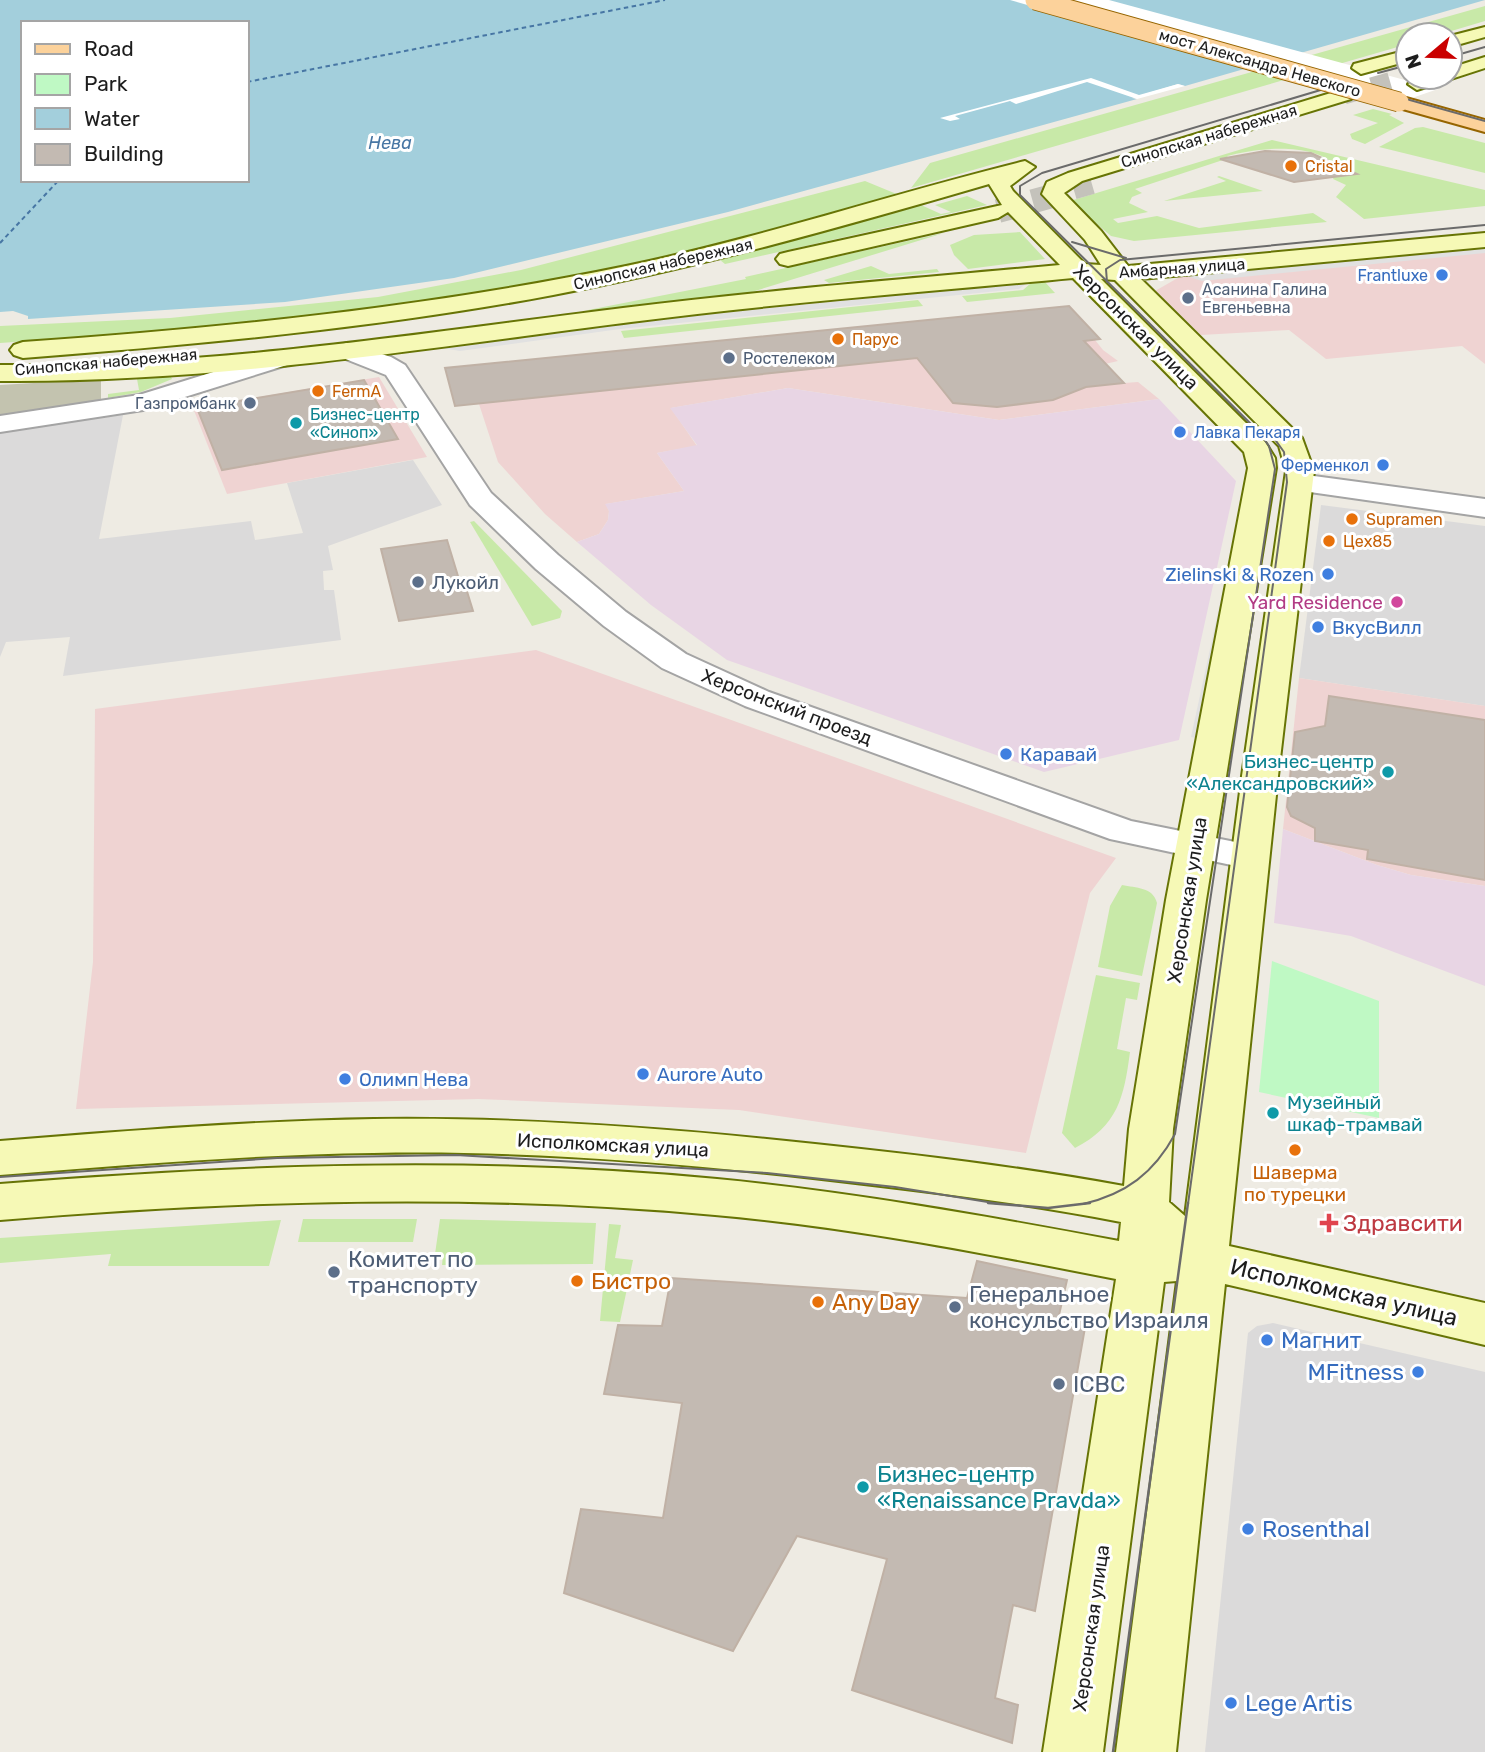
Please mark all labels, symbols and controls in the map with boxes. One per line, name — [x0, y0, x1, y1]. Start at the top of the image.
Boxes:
legend — [21, 21, 248, 182]
north arrow — [1394, 21, 1464, 91]
street label: мост Александра Невского — [1157, 25, 1363, 101]
text: Road — [84, 36, 134, 61]
text: N — [1400, 51, 1426, 72]
text: Park — [84, 71, 128, 96]
street label: Синопская набережная — [1119, 100, 1299, 172]
text: Water — [84, 106, 140, 131]
water label: Нева — [368, 132, 412, 154]
text: Building — [84, 141, 164, 166]
place label: Cristal — [1305, 157, 1353, 176]
marker: Cristal — [1283, 158, 1299, 174]
street label: Синопская набережная — [572, 234, 754, 294]
street label: Амбарная улица — [1118, 254, 1246, 282]
street label: Херсонская улица — [1069, 260, 1203, 394]
place label: Frantluxe — [1357, 266, 1428, 285]
marker: Frantluxe — [1434, 267, 1450, 283]
place label: Асанина Галина Евгеньевна — [1202, 280, 1327, 317]
marker: Асанина Галина Евгеньевна — [1180, 290, 1196, 306]
place label: Парус — [852, 330, 899, 349]
marker: Парус — [830, 331, 846, 347]
street label: Синопская набережная — [14, 345, 198, 379]
place label: Ростелеком — [743, 349, 835, 368]
marker: Ростелеком — [721, 350, 737, 366]
place label: FermA — [332, 382, 381, 401]
marker: FermA — [310, 383, 326, 399]
place label: Газпромбанк — [135, 394, 236, 413]
marker: Газпромбанк — [242, 395, 258, 411]
place label: Бизнес-центр «Синоп» — [310, 405, 420, 442]
marker: Бизнес-центр «Синоп» — [288, 415, 304, 431]
place label: Лавка Пекаря — [1194, 423, 1300, 442]
marker: Лавка Пекаря — [1172, 424, 1188, 440]
place label: Ферменкол — [1281, 456, 1369, 475]
marker: Ферменкол — [1375, 457, 1391, 473]
place label: Supramen — [1366, 510, 1443, 529]
marker: Supramen — [1344, 511, 1360, 527]
place label: Цех85 — [1343, 532, 1392, 551]
marker: Цех85 — [1321, 533, 1337, 549]
place label: Zielinski & Rozen — [1165, 563, 1314, 586]
marker: Zielinski & Rozen — [1320, 566, 1336, 582]
place label: Лукойл — [432, 571, 499, 594]
marker: Лукойл — [410, 574, 426, 590]
place label: Yard Residence — [1247, 591, 1383, 614]
marker: Yard Residence — [1389, 594, 1405, 610]
place label: ВкусВилл — [1332, 616, 1422, 639]
marker: ВкусВилл — [1310, 619, 1326, 635]
street label: Херсонский проезд — [699, 664, 875, 750]
place label: Каравай — [1020, 743, 1097, 766]
marker: Каравай — [998, 746, 1014, 762]
place label: Бизнес-центр «Александровский» — [1186, 750, 1374, 795]
marker: Бизнес-центр «Александровский» — [1380, 764, 1396, 780]
street label: Херсонская улица — [1163, 815, 1211, 985]
place label: Aurore Auto — [657, 1063, 763, 1086]
marker: Aurore Auto — [635, 1066, 651, 1082]
place label: Олимп Нева — [359, 1068, 468, 1091]
marker: Олимп Нева — [337, 1071, 353, 1087]
place label: Музейный шкаф-трамвай — [1287, 1091, 1423, 1136]
marker: Музейный шкаф-трамвай — [1265, 1105, 1281, 1121]
street label: Исполкомская улица — [517, 1128, 709, 1162]
marker: Шаверма по турецки — [1287, 1142, 1303, 1158]
place label: Шаверма по турецки — [1244, 1161, 1346, 1206]
place label: Здравсити — [1343, 1209, 1463, 1237]
marker: Здравсити — [1321, 1215, 1337, 1231]
place label: Комитет по транспорту — [348, 1245, 478, 1299]
street label: Исполкомская улица — [1228, 1252, 1460, 1332]
marker: Комитет по транспорту — [326, 1264, 342, 1280]
place label: Бистро — [591, 1267, 671, 1295]
marker: Бистро — [569, 1273, 585, 1289]
place label: Генеральное консульство Израиля — [969, 1280, 1209, 1334]
place label: Any Day — [832, 1288, 920, 1316]
marker: Any Day — [810, 1294, 826, 1310]
marker: Генеральное консульство Израиля — [947, 1299, 963, 1315]
place label: Магнит — [1281, 1326, 1362, 1354]
marker: Магнит — [1259, 1332, 1275, 1348]
place label: MFitness — [1307, 1358, 1404, 1386]
marker: MFitness — [1410, 1364, 1426, 1380]
place label: ICBC — [1073, 1370, 1125, 1398]
marker: ICBC — [1051, 1376, 1067, 1392]
place label: Бизнес-центр «Renaissance Pravda» — [877, 1460, 1121, 1514]
marker: Бизнес-центр «Renaissance Pravda» — [855, 1479, 871, 1495]
place label: Rosenthal — [1262, 1515, 1370, 1543]
marker: Rosenthal — [1240, 1521, 1256, 1537]
street label: Херсонская улица — [1068, 1543, 1114, 1713]
place label: Lege Artis — [1245, 1689, 1353, 1717]
marker: Lege Artis — [1223, 1695, 1239, 1711]

